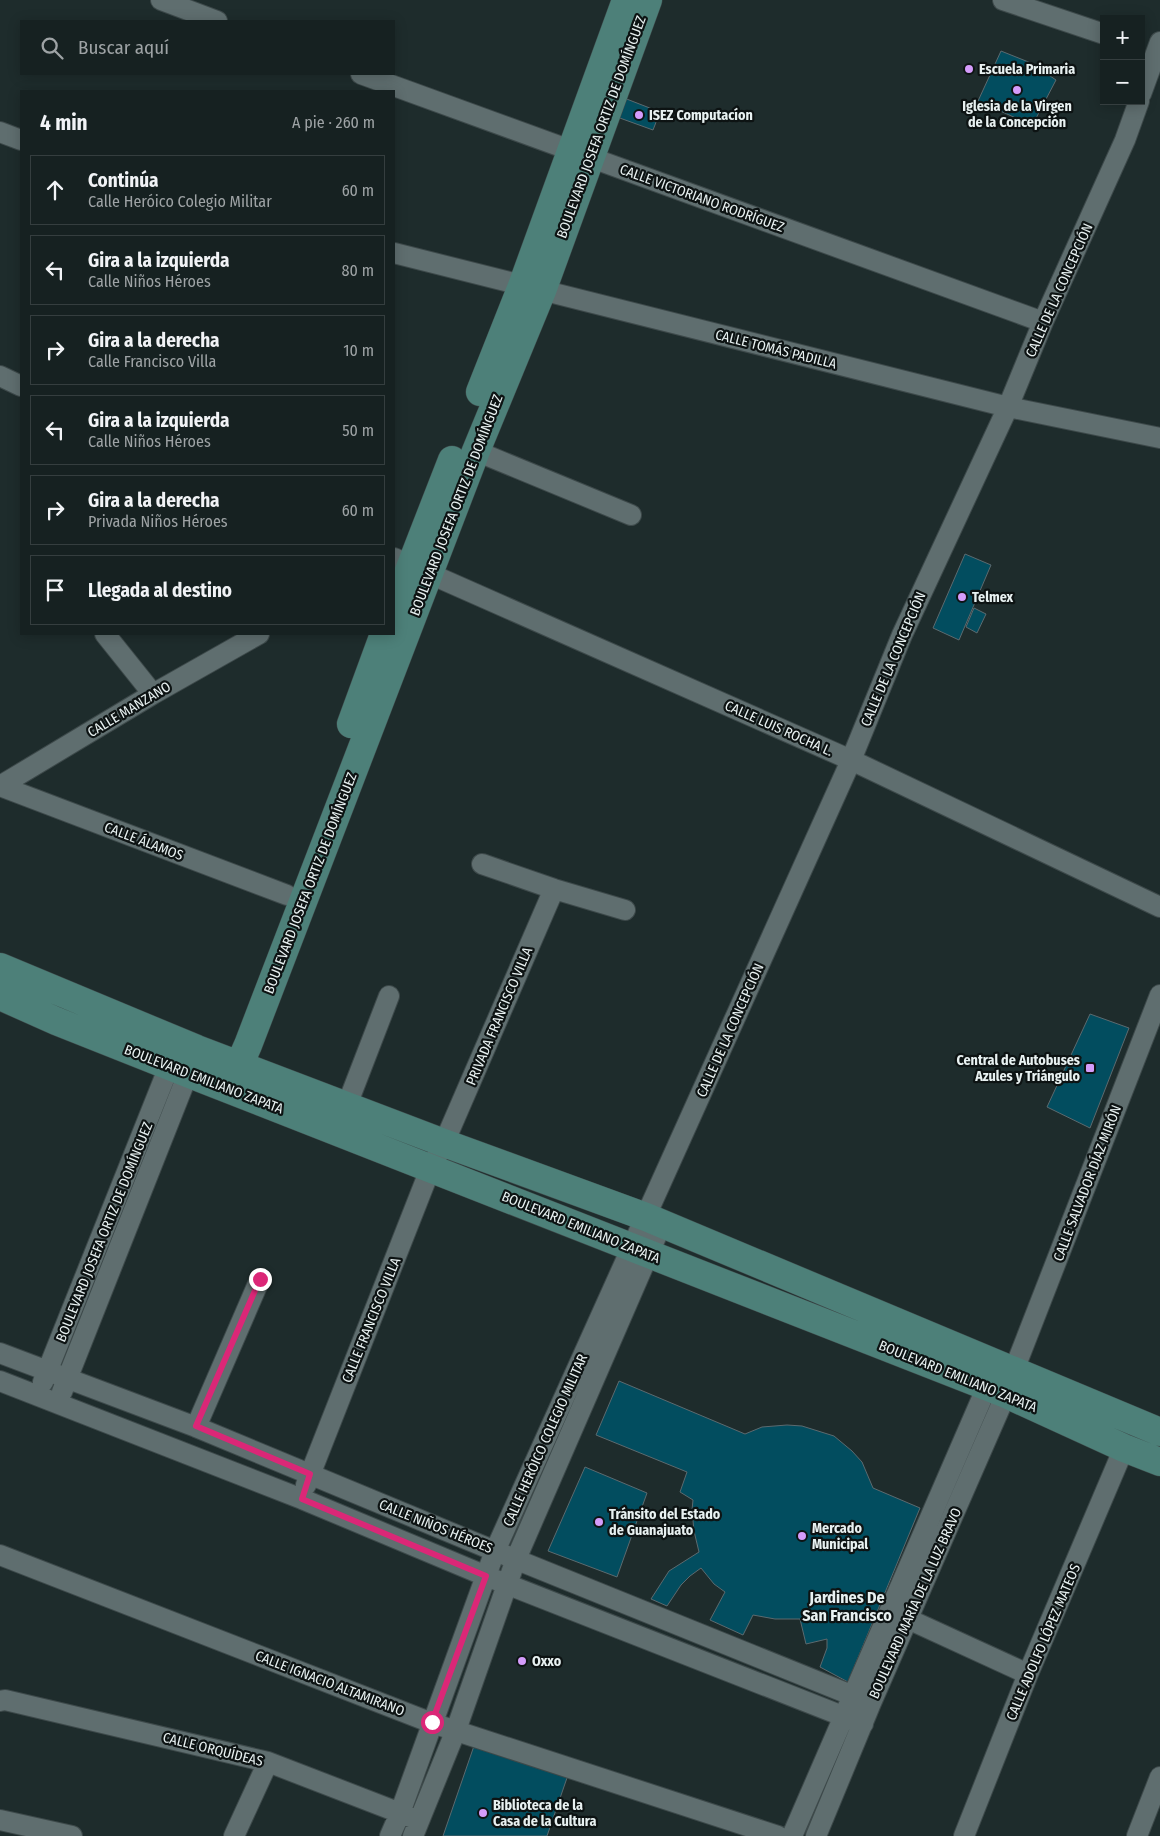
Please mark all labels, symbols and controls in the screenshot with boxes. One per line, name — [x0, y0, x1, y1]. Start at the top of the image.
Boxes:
street label: BOULEVARD JOSEFA ORTIZ DE DOMÍNGUEZ — [552, 13, 650, 241]
map controls — [1100, 15, 1145, 105]
button: + — [1100, 15, 1145, 60]
search box — [20, 20, 395, 75]
icon: search — [38, 34, 66, 62]
text: Buscar aquí — [78, 36, 169, 59]
button: − — [1100, 60, 1145, 105]
place label: Escuela Primaria — [979, 61, 1075, 78]
marker: Escuela Primaria — [963, 63, 975, 75]
marker: Iglesia de la Virgen de la Concepción — [1011, 84, 1023, 96]
place label: Iglesia de la Virgen de la Concepción — [962, 98, 1072, 131]
place label: ISEZ Computacíon — [649, 107, 753, 124]
marker: ISEZ Computacíon — [633, 109, 645, 121]
text: 4 min — [40, 110, 88, 136]
text: A pie · 260 m — [292, 113, 375, 132]
street label: CALLE VICTORIANO RODRÍGUEZ — [617, 160, 787, 236]
text: Continúa — [88, 169, 159, 192]
icon: ahead — [41, 176, 69, 204]
text: 60 m — [342, 181, 374, 200]
text: Calle Heróico Colegio Militar — [88, 192, 272, 211]
street label: CALLE DE LA CONCEPCIÓN — [1021, 220, 1097, 360]
text: Gira a la izquierda — [88, 249, 230, 272]
icon: left — [41, 256, 69, 284]
text: 80 m — [342, 261, 374, 280]
text: Calle Niños Héroes — [88, 272, 211, 291]
street label: CALLE TOMÁS PADILLA — [713, 325, 839, 373]
text: Gira a la derecha — [88, 329, 220, 352]
icon: right — [41, 336, 69, 364]
text: 10 m — [343, 341, 374, 360]
text: Calle Francisco Villa — [88, 352, 216, 371]
street label: BOULEVARD JOSEFA ORTIZ DE DOMÍNGUEZ — [405, 391, 507, 618]
text: Gira a la izquierda — [88, 409, 230, 432]
icon: left — [41, 416, 69, 444]
text: 50 m — [342, 421, 374, 440]
text: Calle Niños Héroes — [88, 432, 211, 451]
text: Gira a la derecha — [88, 489, 220, 512]
icon: right — [41, 496, 69, 524]
text: 60 m — [342, 501, 374, 520]
text: Privada Niños Héroes — [88, 512, 228, 531]
icon: arrive — [41, 576, 69, 604]
text: Llegada al destino — [88, 579, 232, 602]
street label: CALLE DE LA CONCEPCIÓN — [856, 589, 930, 729]
place label: Telmex — [972, 589, 1014, 606]
marker: Telmex — [956, 591, 968, 603]
street label: CALLE MANZANO — [85, 678, 174, 741]
street label: CALLE LUIS ROCHA L. — [722, 697, 835, 760]
street label: BOULEVARD JOSEFA ORTIZ DE DOMÍNGUEZ — [259, 769, 361, 996]
street label: CALLE ÁLAMOS — [102, 818, 186, 864]
street label: PRIVADA FRANCISCO VILLA — [463, 944, 537, 1088]
street label: CALLE DE LA CONCEPCIÓN — [692, 960, 768, 1100]
street label: BOULEVARD EMILIANO ZAPATA — [122, 1041, 286, 1118]
place label: Central de Autobuses Azules y Triángulo — [956, 1052, 1081, 1085]
marker: Central de Autobuses Azules y Triángulo — [1084, 1062, 1096, 1074]
street label: CALLE SALVADOR DÍAZ MIRÓN — [1049, 1102, 1125, 1264]
street label: BOULEVARD JOSEFA ORTIZ DE DOMÍNGUEZ — [52, 1119, 157, 1345]
street label: BOULEVARD EMILIANO ZAPATA — [499, 1188, 663, 1267]
street label: CALLE FRANCISCO VILLA — [339, 1254, 405, 1385]
route end — [249, 1268, 272, 1291]
street label: BOULEVARD EMILIANO ZAPATA — [876, 1337, 1040, 1416]
street label: CALLE HERÓICO COLEGIO MILITAR — [499, 1351, 591, 1529]
street label: CALLE NIÑOS HÉROES — [376, 1495, 496, 1557]
street label: BOULEVARD MARÍA DE LA LUZ BRAVO — [865, 1505, 965, 1701]
place label: Tránsito del Estado de Guanajuato — [609, 1506, 721, 1539]
marker: Tránsito del Estado de Guanajuato — [593, 1516, 605, 1528]
place label: Mercado Municipal — [812, 1520, 868, 1553]
marker: Mercado Municipal — [796, 1530, 808, 1542]
street label: CALLE ADOLFO LÓPEZ MATEOS — [1002, 1561, 1084, 1723]
district label: Jardines De San Francisco — [802, 1588, 892, 1625]
street label: CALLE IGNACIO ALTAMIRANO — [253, 1647, 407, 1720]
place label: Oxxo — [532, 1653, 562, 1670]
marker: Oxxo — [516, 1655, 528, 1667]
route start — [421, 1711, 444, 1734]
street label: CALLE ORQUÍDEAS — [161, 1728, 265, 1770]
place label: Biblioteca de la Casa de la Cultura — [493, 1797, 596, 1830]
marker: Biblioteca de la Casa de la Cultura — [477, 1807, 489, 1819]

